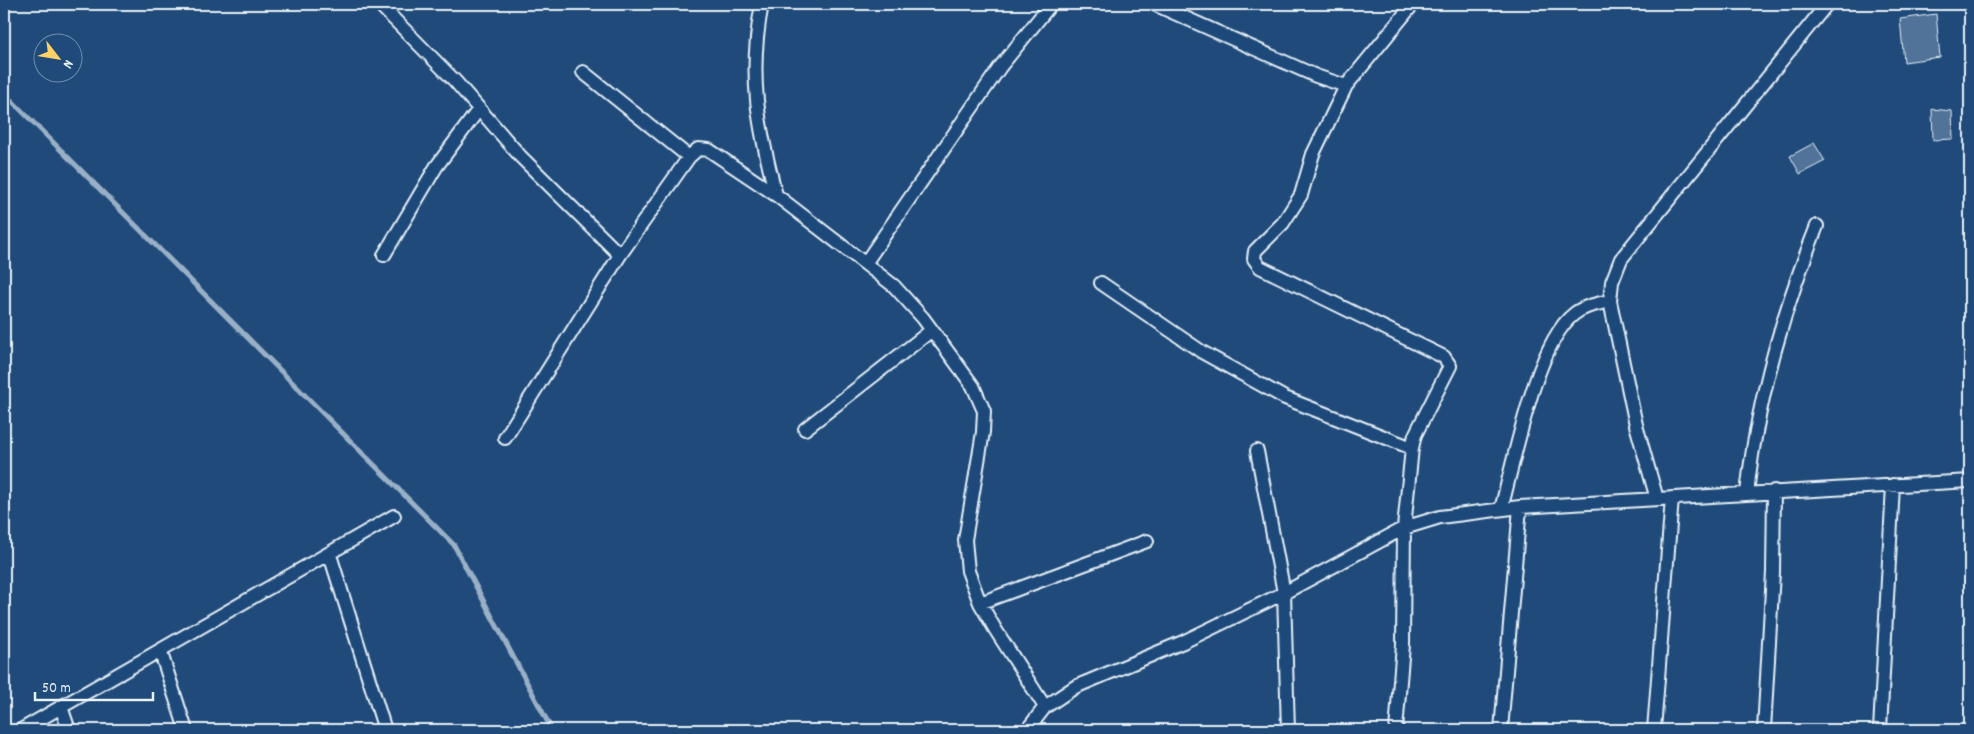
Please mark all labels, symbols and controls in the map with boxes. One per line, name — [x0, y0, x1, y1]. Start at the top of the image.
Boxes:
north arrow — [32, 32, 82, 82]
text: N — [57, 56, 78, 72]
scale bar — [35, 669, 152, 701]
text: 50 m — [42, 678, 71, 700]

